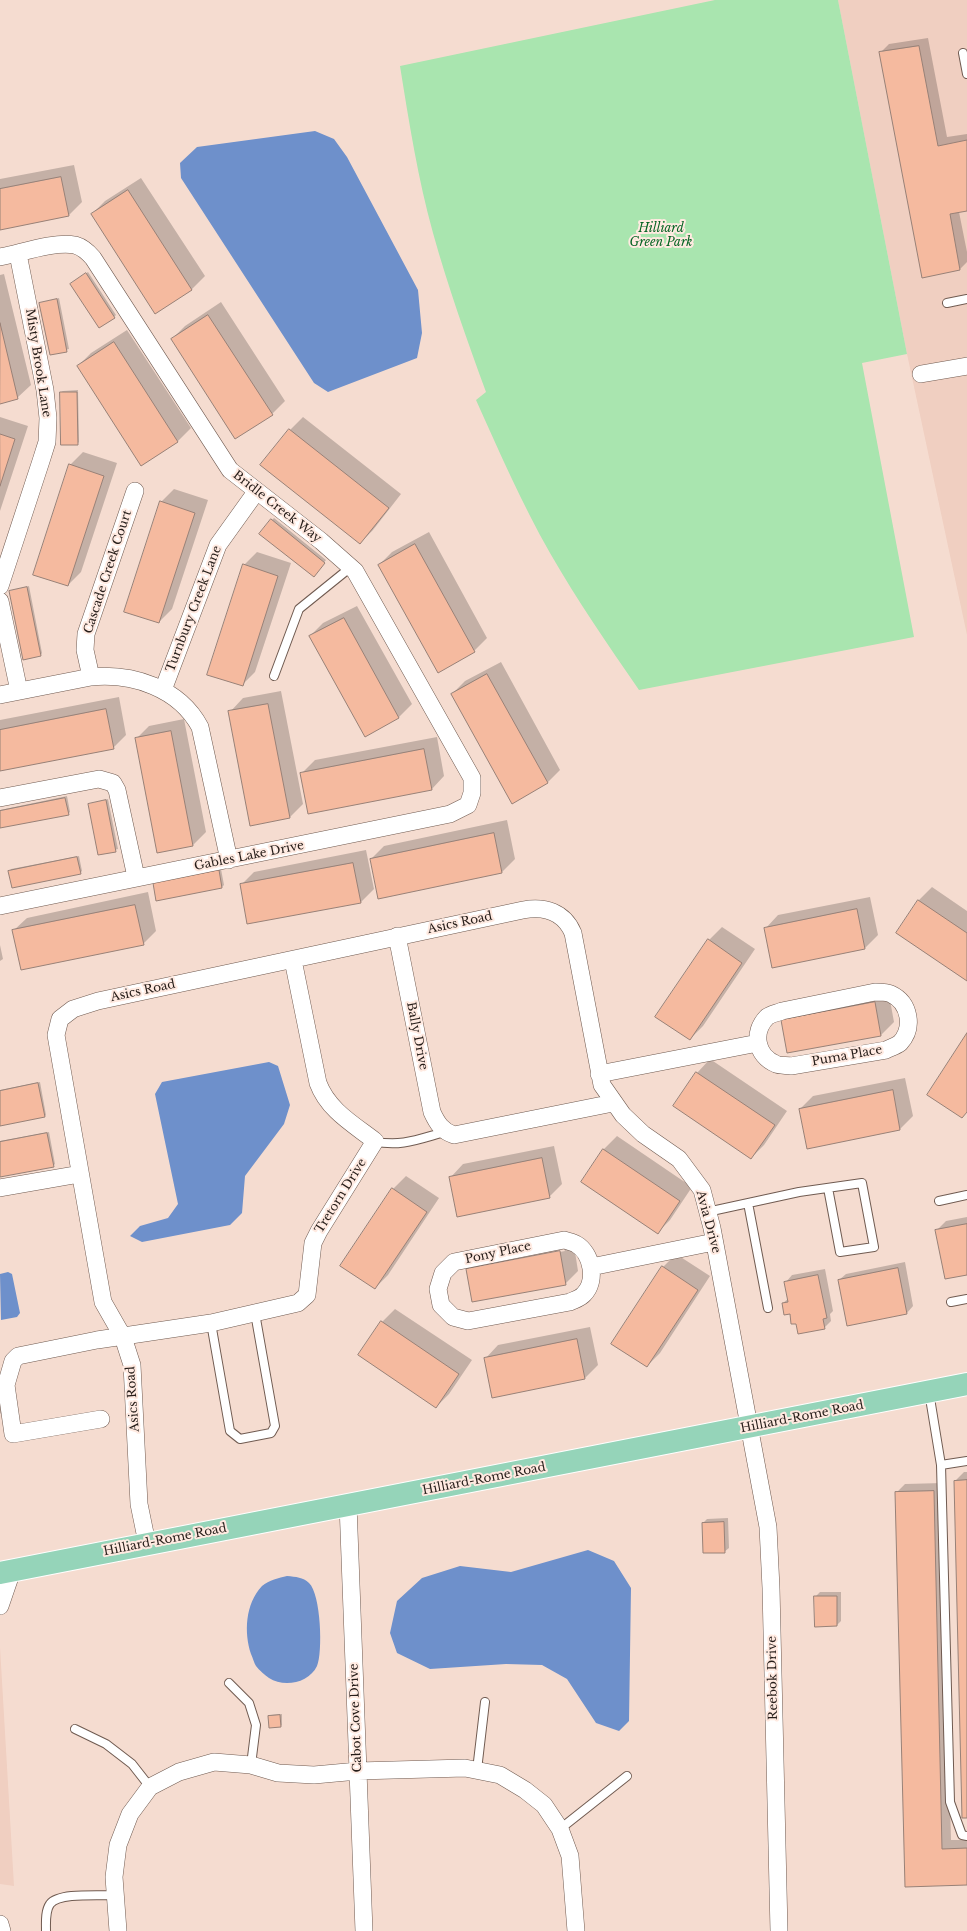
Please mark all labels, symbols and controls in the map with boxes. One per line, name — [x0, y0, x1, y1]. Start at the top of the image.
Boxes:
park label: Hilliard Green Park — [630, 222, 692, 250]
street label: Misty Brook Lane — [22, 307, 54, 419]
street label: Bridle Creek Way — [230, 468, 324, 546]
street label: Cascade Creek Court — [81, 509, 135, 635]
street label: Turnbury Creek Lane — [163, 544, 225, 674]
street label: Gables Lake Drive — [193, 838, 305, 874]
street label: Asics Road — [426, 909, 494, 937]
street label: Asics Road — [109, 977, 177, 1005]
street label: Bally Drive — [403, 1001, 431, 1071]
street label: Puma Place — [811, 1043, 883, 1069]
street label: Tretorn Drive — [312, 1156, 370, 1236]
street label: Avia Drive — [693, 1189, 723, 1255]
street label: Pony Place — [464, 1239, 532, 1267]
street label: Asics Road — [124, 1366, 142, 1432]
street label: Hilliard-Rome Road — [739, 1398, 865, 1436]
street label: Hilliard-Rome Road — [421, 1460, 547, 1498]
street label: Hilliard-Rome Road — [102, 1521, 228, 1559]
street label: Reebok Drive — [765, 1636, 781, 1720]
street label: Cabot Cove Drive — [347, 1663, 365, 1773]

